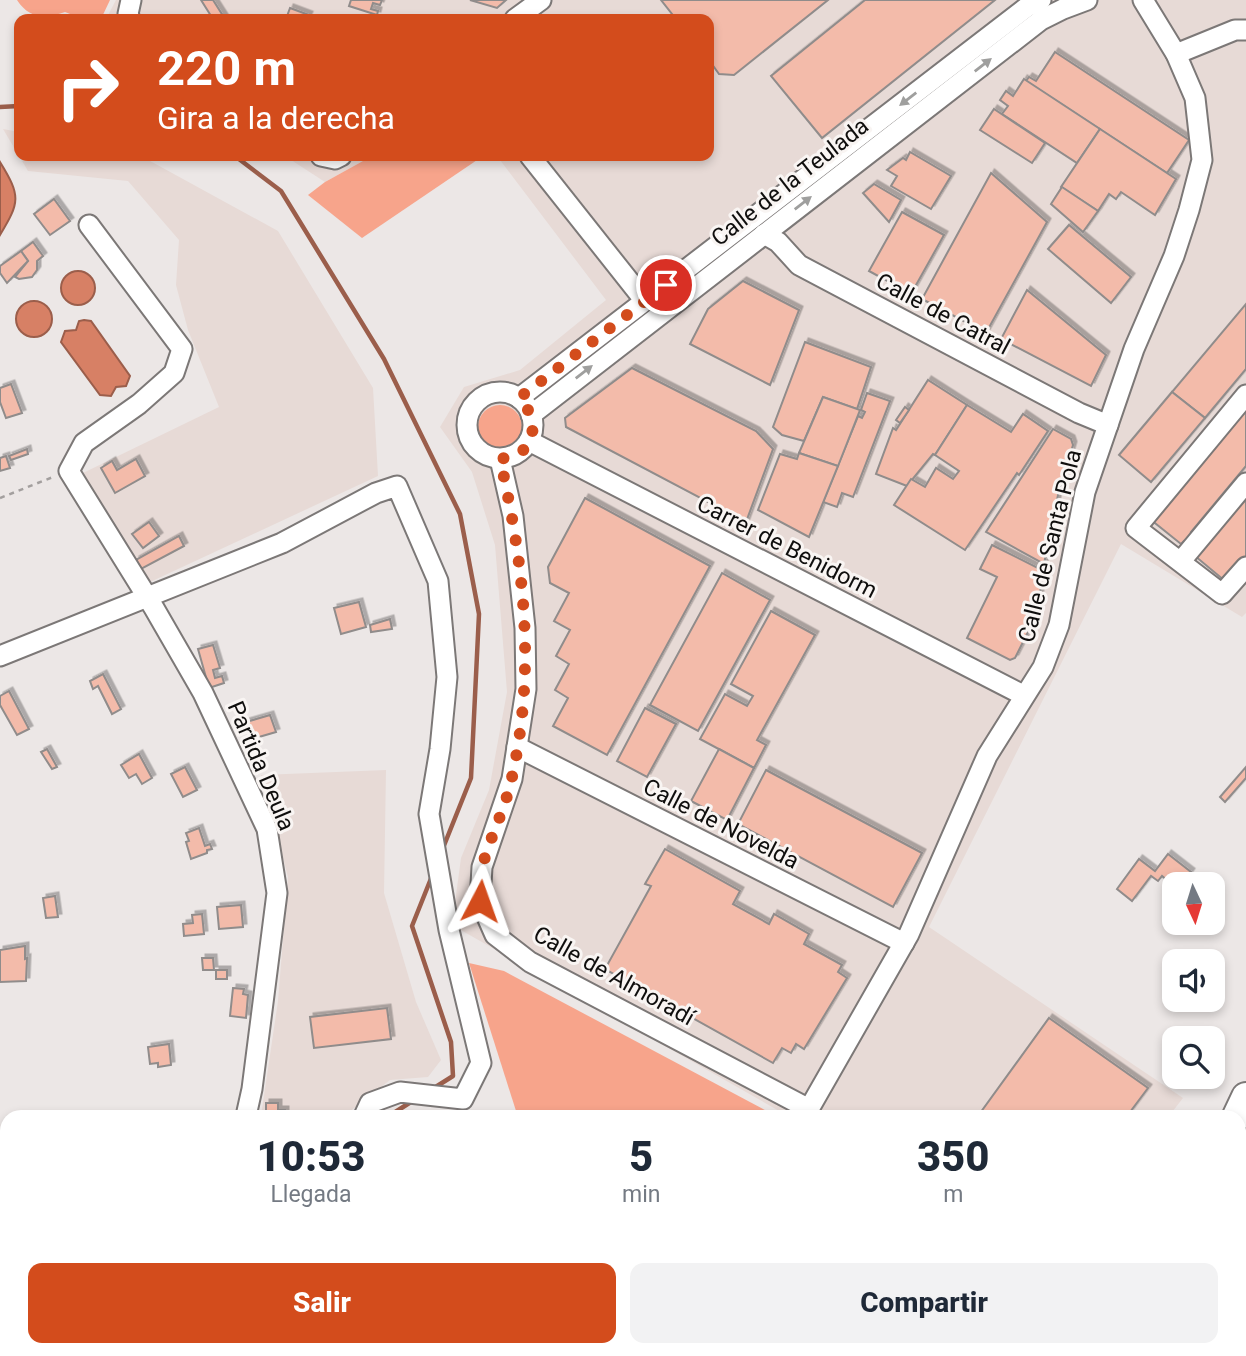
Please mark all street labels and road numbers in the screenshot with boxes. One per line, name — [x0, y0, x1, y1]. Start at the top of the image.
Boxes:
street label: Calle de la Teulada — [706, 112, 874, 252]
street label: Calle de Catral — [871, 267, 1015, 361]
street label: Calle de Santa Pola — [1013, 447, 1087, 645]
street label: Carrer de Benidorm — [693, 490, 881, 604]
street label: Partida Deula — [222, 697, 300, 835]
street label: Calle de Novelda — [639, 773, 803, 875]
street label: Calle de Almoradí — [529, 921, 700, 1032]

